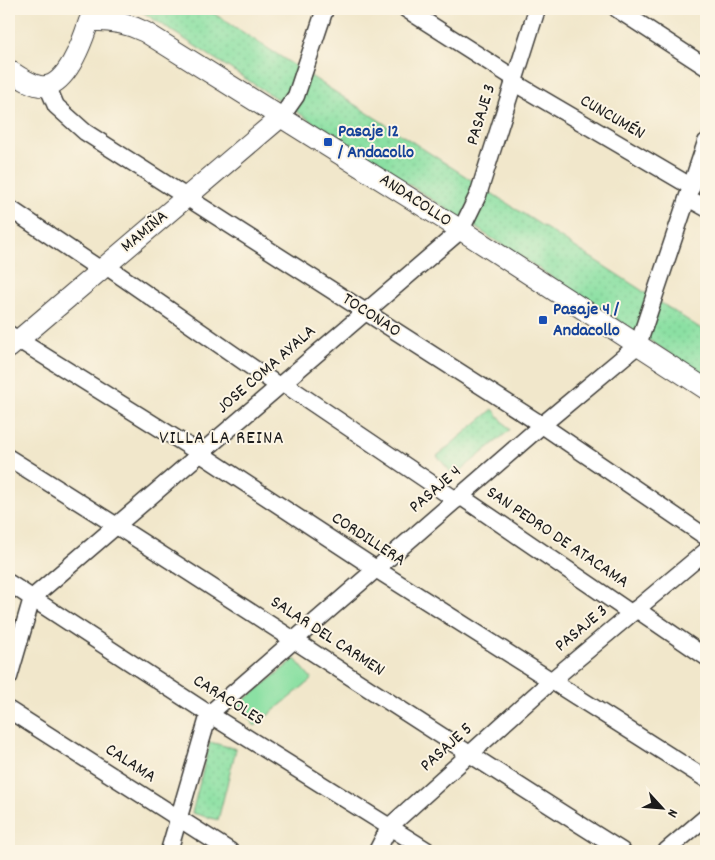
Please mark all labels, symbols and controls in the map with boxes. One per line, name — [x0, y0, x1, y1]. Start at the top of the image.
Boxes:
street label: PASAJE 3 — [461, 81, 503, 149]
street label: CUNCUMÉN — [575, 89, 649, 147]
place label: Pasaje 12 / Andacollo — [337, 120, 414, 166]
marker: Pasaje 12 / Andacollo — [322, 136, 334, 148]
street label: ANDACOLLO — [374, 168, 456, 234]
street label: MAMIÑA — [116, 205, 174, 259]
street label: TOCONAO — [337, 288, 405, 344]
place label: Pasaje 4 / Andacollo — [553, 298, 620, 344]
marker: Pasaje 4 / Andacollo — [537, 314, 549, 326]
street label: JOSE COMA AYALA — [212, 320, 322, 420]
district label: VILLA LA REINA — [159, 426, 285, 453]
street label: PASAJE 4 — [404, 460, 468, 520]
street label: SAN PEDRO DE ATACAMA — [481, 481, 633, 595]
street label: CORDILLERA — [326, 507, 410, 574]
street label: SALAR DEL CARMEN — [265, 591, 389, 683]
street label: PASAJE 3 — [550, 599, 614, 659]
street label: CARACOLES — [187, 669, 269, 733]
street label: PASAJE 5 — [415, 718, 479, 778]
street label: CALAMA — [100, 738, 161, 790]
north arrow — [638, 782, 688, 832]
text: N — [661, 805, 682, 820]

